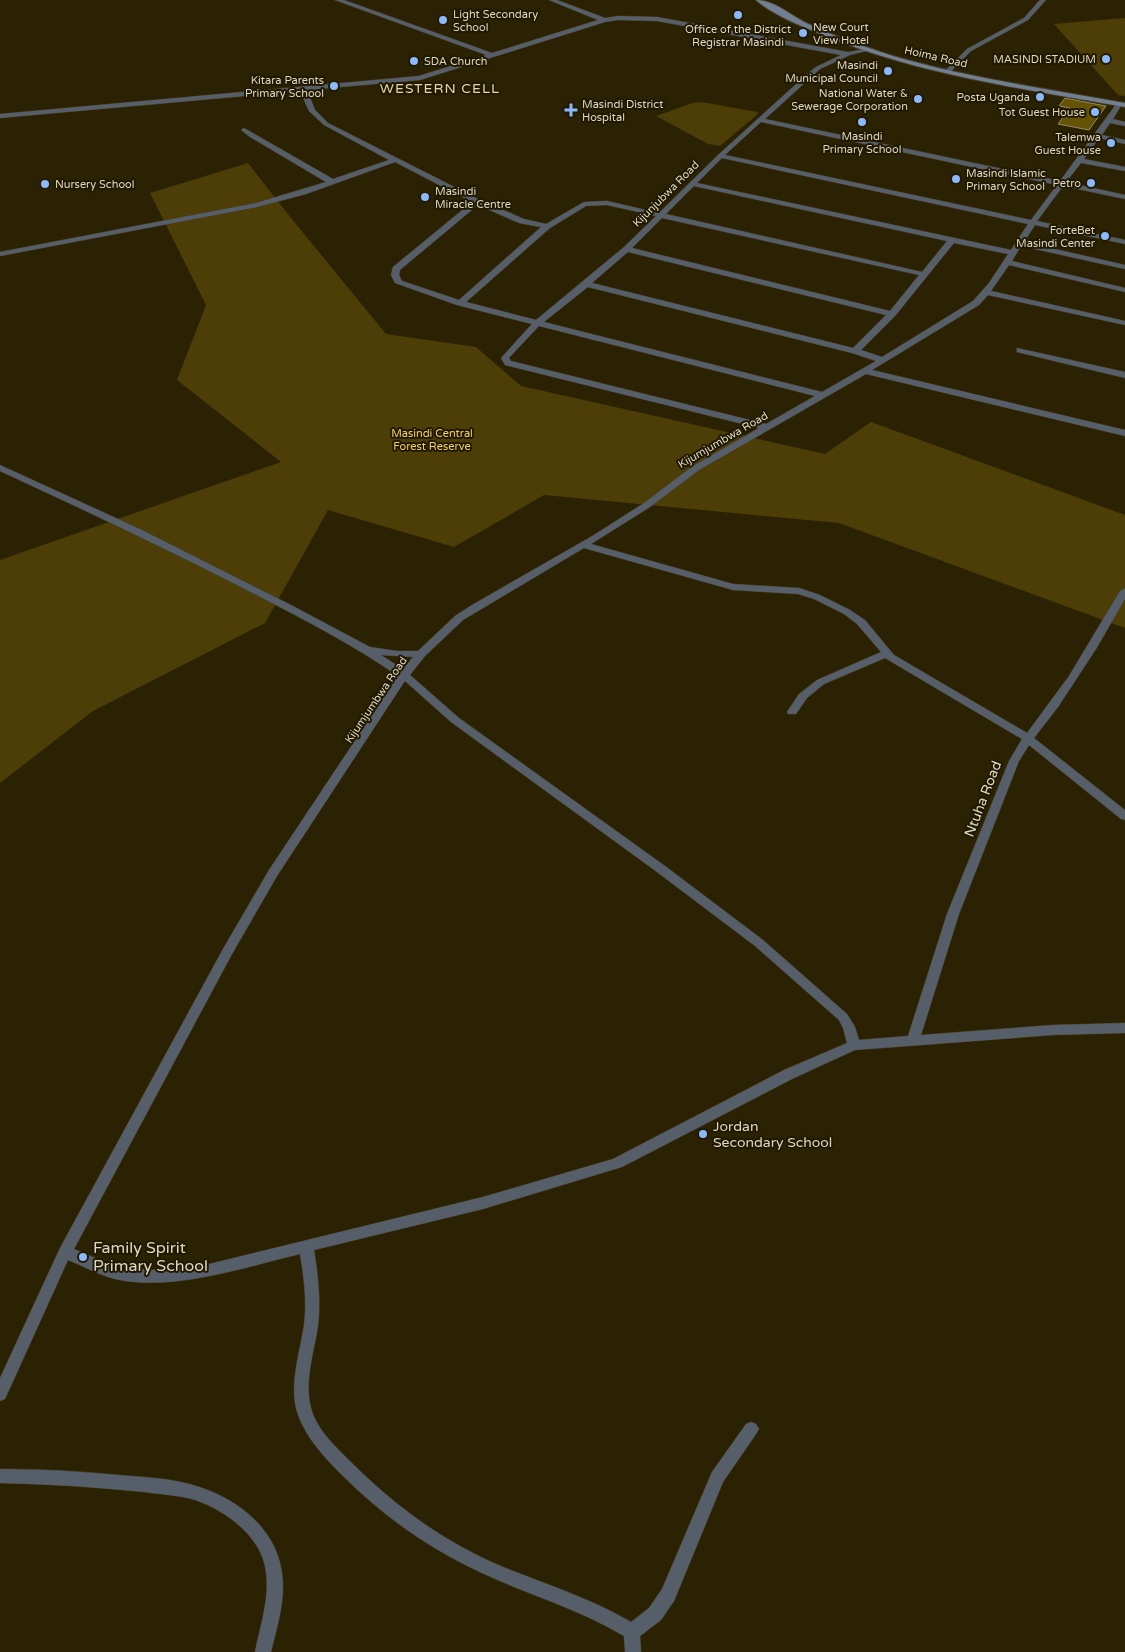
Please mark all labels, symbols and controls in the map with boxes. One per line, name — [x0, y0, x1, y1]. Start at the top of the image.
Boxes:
place label: Light Secondary School — [453, 8, 538, 34]
marker: Office of the District Registrar Masindi — [732, 9, 744, 21]
marker: Light Secondary School — [437, 14, 449, 26]
place label: New Court View Hotel — [813, 21, 869, 47]
place label: Office of the District Registrar Masindi — [685, 23, 791, 49]
marker: New Court View Hotel — [797, 27, 809, 39]
street label: Hoima Road — [903, 43, 969, 71]
place label: MASINDI STADIUM — [993, 53, 1096, 66]
marker: MASINDI STADIUM — [1100, 53, 1112, 65]
marker: SDA Church — [408, 55, 420, 67]
place label: SDA Church — [424, 55, 488, 68]
place label: Masindi Municipal Council — [785, 59, 878, 85]
marker: Masindi Municipal Council — [882, 65, 894, 77]
place label: Kitara Parents Primary School — [245, 74, 324, 100]
marker: Kitara Parents Primary School — [328, 80, 340, 92]
district label: WESTERN CELL — [380, 80, 500, 97]
place label: National Water & Sewerage Corporation — [791, 87, 908, 113]
place label: Posta Uganda — [957, 91, 1030, 104]
marker: Posta Uganda — [1034, 91, 1046, 103]
marker: National Water & Sewerage Corporation — [912, 93, 924, 105]
place label: Masindi District Hospital — [582, 98, 663, 124]
marker: Masindi District Hospital — [564, 103, 578, 117]
place label: Tot Guest House — [999, 106, 1085, 119]
marker: Tot Guest House — [1089, 106, 1101, 118]
marker: Masindi Primary School — [856, 116, 868, 128]
place label: Masindi Primary School — [823, 130, 901, 156]
place label: Talemwa Guest House — [1034, 131, 1101, 157]
marker: Talemwa Guest House — [1105, 137, 1117, 149]
street label: Kijunjubwa Road — [630, 158, 702, 230]
place label: Masindi Islamic Primary School — [966, 167, 1046, 193]
marker: Masindi Islamic Primary School — [950, 173, 962, 185]
place label: Petro — [1053, 177, 1081, 190]
marker: Petro — [1085, 177, 1097, 189]
marker: Nursery School — [39, 178, 51, 190]
place label: Nursery School — [55, 178, 135, 191]
place label: Masindi Miracle Centre — [435, 185, 511, 211]
marker: Masindi Miracle Centre — [419, 191, 431, 203]
place label: ForteBet Masindi Center — [1016, 224, 1096, 250]
marker: ForteBet Masindi Center — [1099, 230, 1111, 242]
street label: Kijumjumbwa Road — [676, 409, 770, 471]
park label: Masindi Central Forest Reserve — [391, 427, 473, 453]
street label: Kijumjumbwa Road — [342, 654, 410, 746]
street label: Ntuha Road — [961, 759, 1005, 839]
place label: Jordan Secondary School — [713, 1118, 832, 1151]
marker: Jordan Secondary School — [697, 1128, 709, 1140]
place label: Family Spirit Primary School — [93, 1238, 208, 1276]
marker: Family Spirit Primary School — [77, 1251, 89, 1263]

